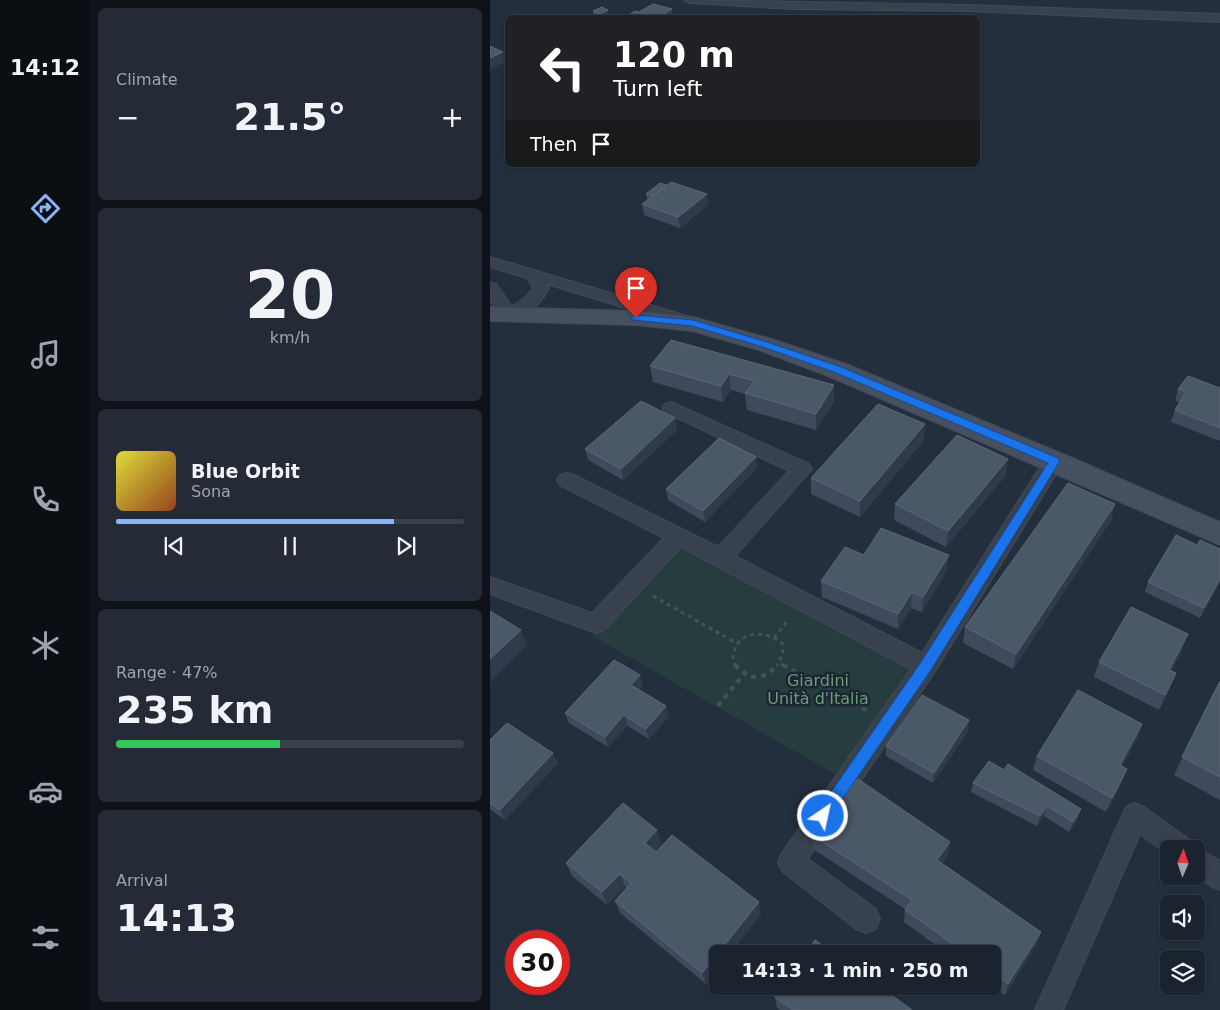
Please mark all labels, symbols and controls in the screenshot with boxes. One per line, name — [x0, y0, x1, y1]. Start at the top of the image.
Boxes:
icon: left — [530, 35, 595, 100]
text: 120 m — [613, 35, 735, 75]
text: 14:12 — [10, 55, 80, 80]
text: Climate — [116, 70, 178, 89]
text: Turn left — [613, 76, 702, 101]
text: 21.5° — [234, 95, 346, 139]
text: − — [116, 101, 139, 134]
text: + — [441, 101, 464, 134]
icon: arrive — [587, 130, 615, 158]
text: Then — [530, 133, 577, 155]
icon: directions — [28, 191, 63, 226]
text: 20 — [245, 258, 335, 333]
pin — [615, 267, 657, 318]
icon: arrive — [622, 274, 650, 302]
text: km/h — [270, 328, 310, 347]
icon: music — [28, 337, 63, 372]
text: Blue Orbit — [191, 460, 300, 482]
icon: phone — [28, 482, 63, 517]
text: Sona — [191, 482, 231, 501]
icon: previous — [160, 532, 188, 560]
icon: pause — [276, 532, 304, 560]
icon: next — [392, 532, 420, 560]
icon: climate — [28, 628, 63, 663]
text: Range · 47% — [116, 663, 218, 682]
park label: Giardini Unità d'Italia — [767, 671, 869, 708]
text: 235 km — [116, 688, 273, 732]
icon: car — [28, 774, 63, 809]
position arrow — [796, 789, 848, 841]
north arrow — [1160, 840, 1205, 885]
map controls — [1160, 840, 1205, 995]
text: Arrival — [116, 871, 168, 890]
button: sound — [1160, 895, 1205, 940]
text: 14:13 — [116, 896, 237, 940]
icon: filters — [28, 920, 63, 955]
speed limit sign: 30 — [505, 930, 570, 995]
button: layers — [1160, 950, 1205, 995]
text: 14:13 · 1 min · 250 m — [741, 959, 969, 981]

